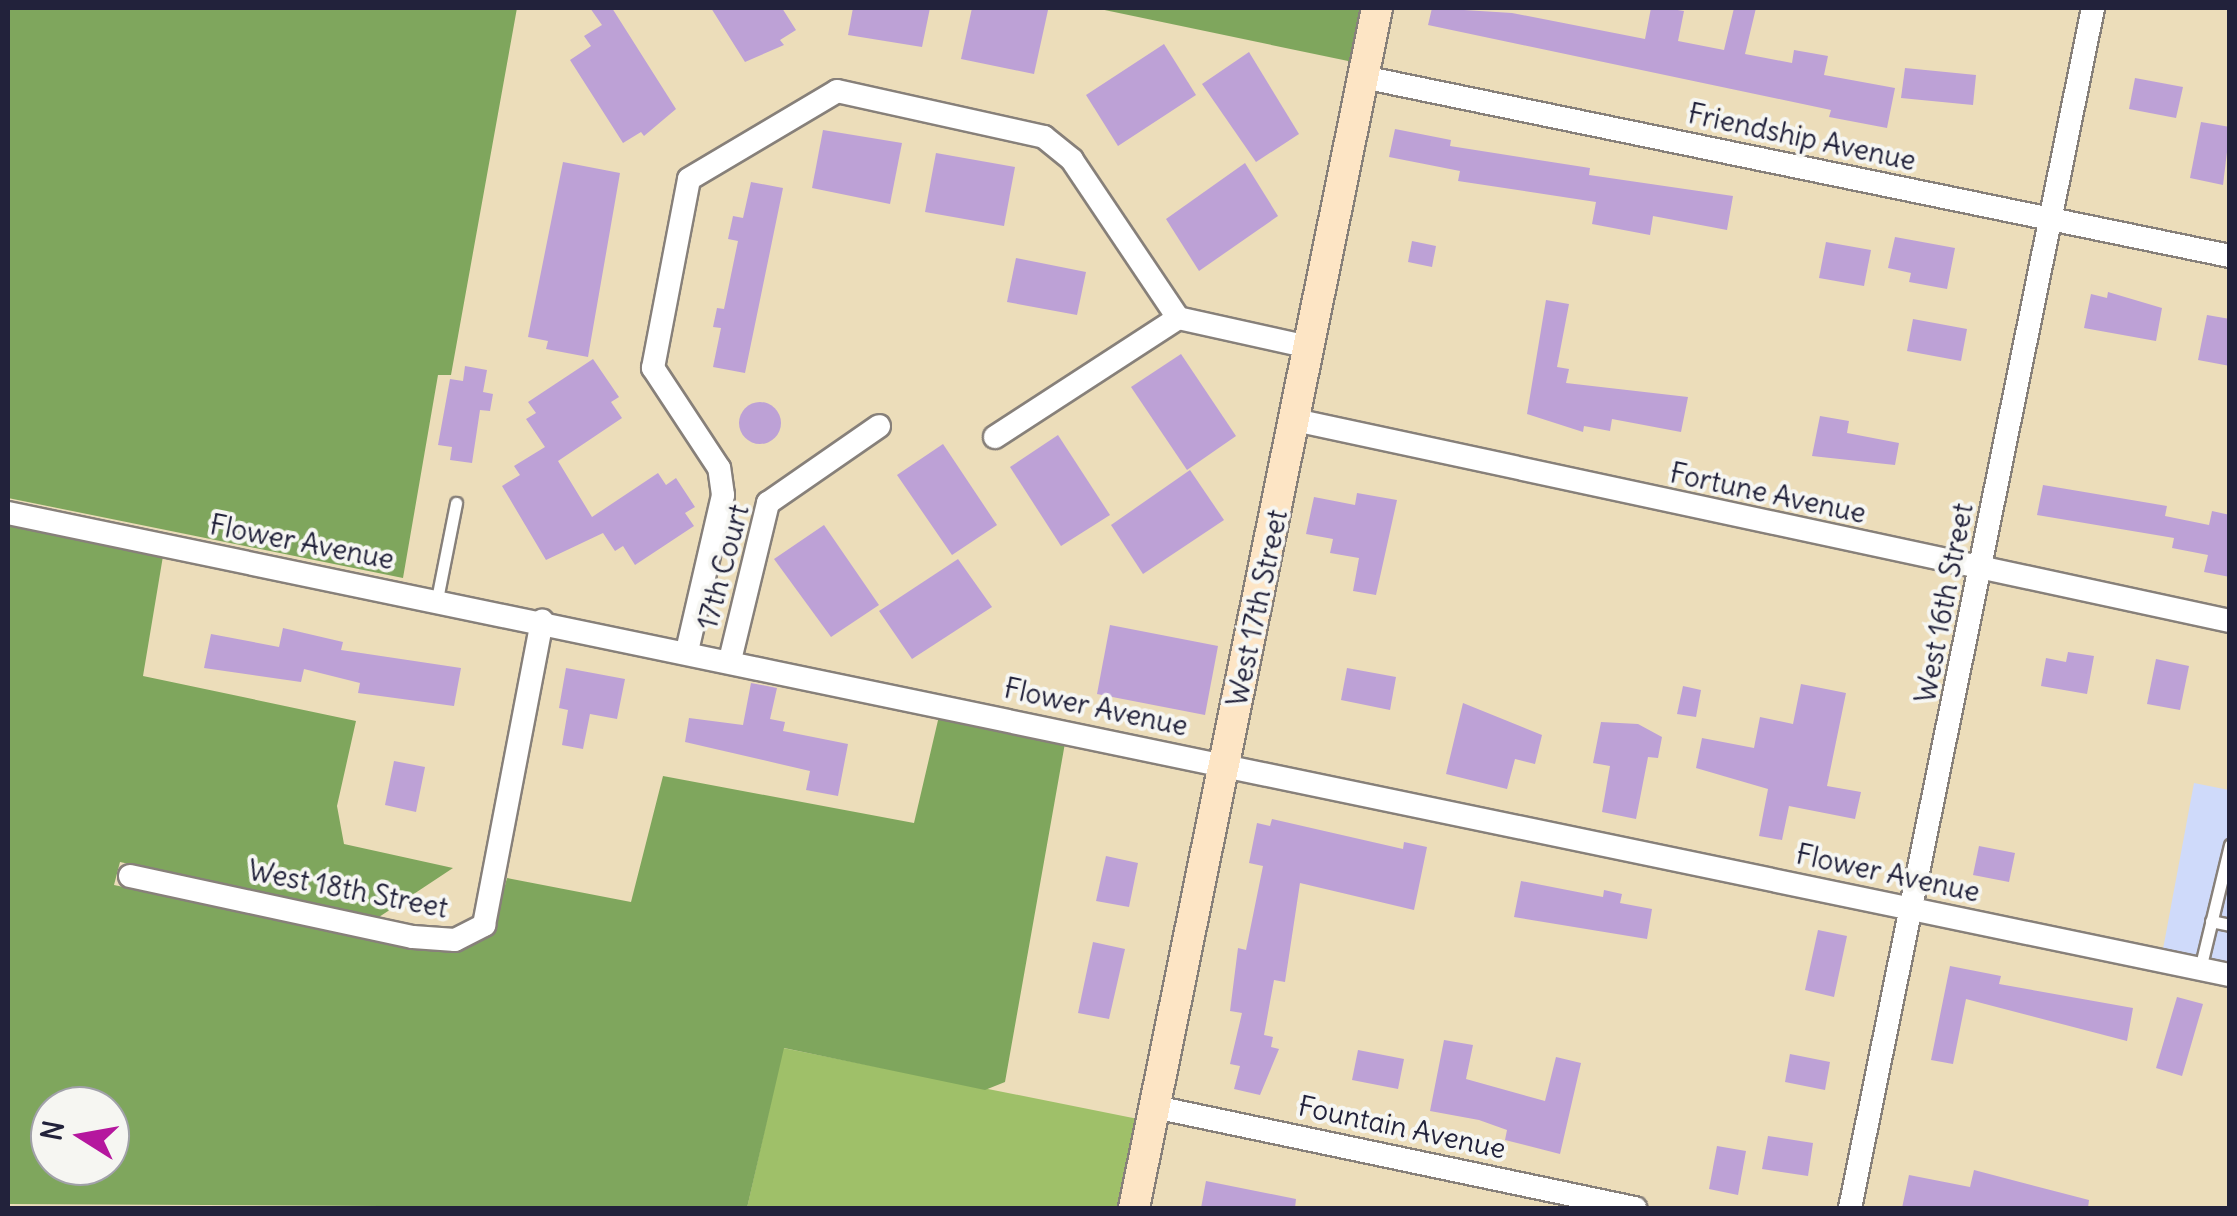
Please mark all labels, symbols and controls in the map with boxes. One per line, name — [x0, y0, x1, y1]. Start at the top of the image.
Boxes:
street label: Friendship Avenue — [1685, 96, 1919, 178]
street label: Fortune Avenue — [1667, 456, 1869, 530]
street label: West 16th Street — [1908, 500, 1980, 706]
street label: 17th Court — [690, 501, 756, 633]
street label: West 17th Street — [1220, 507, 1294, 709]
street label: Flower Avenue — [207, 508, 397, 576]
street label: Flower Avenue — [1001, 671, 1191, 743]
street label: Flower Avenue — [1793, 837, 1983, 909]
street label: West 18th Street — [245, 853, 451, 925]
north arrow — [30, 1086, 130, 1186]
street label: Fountain Avenue — [1295, 1089, 1509, 1165]
text: N — [33, 1118, 72, 1144]

